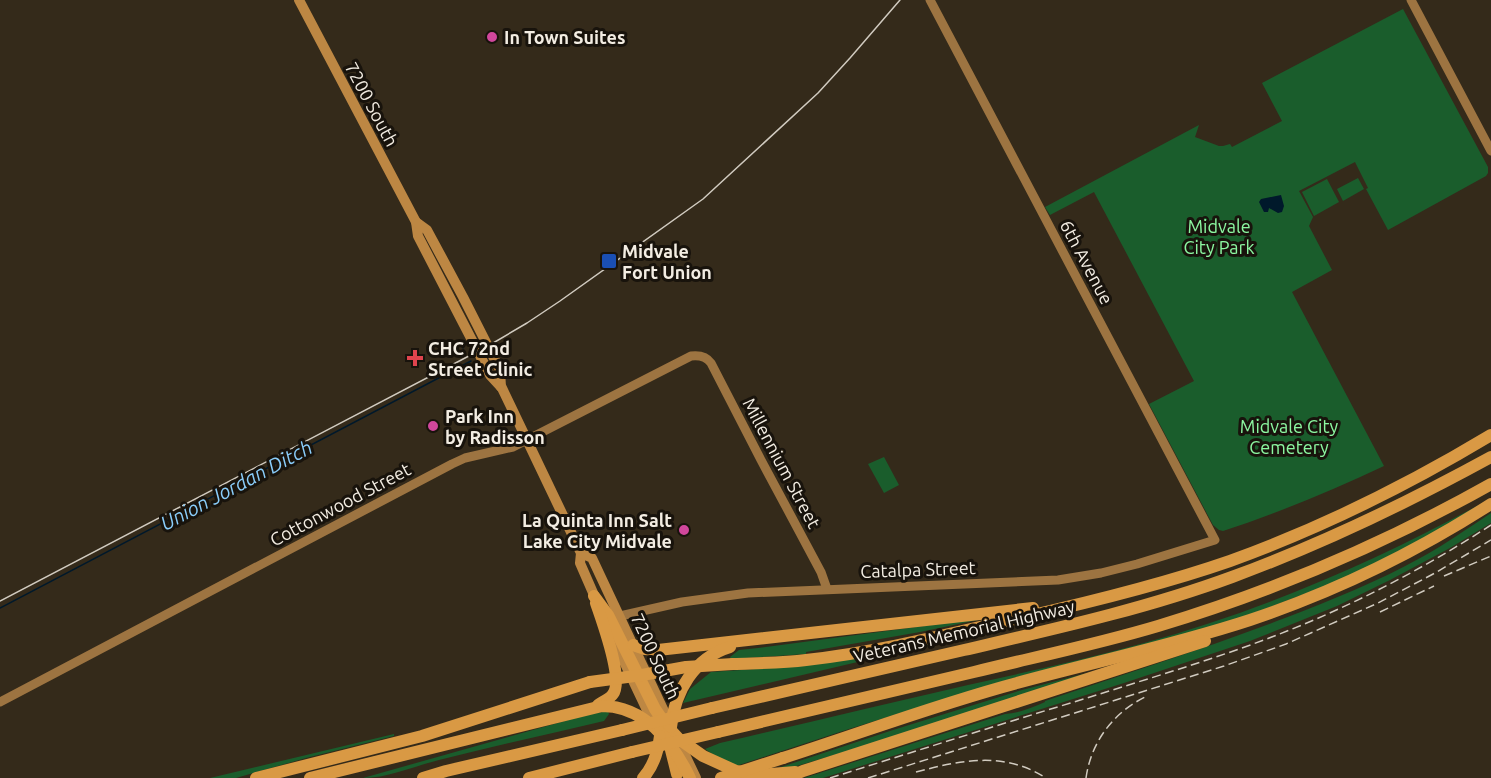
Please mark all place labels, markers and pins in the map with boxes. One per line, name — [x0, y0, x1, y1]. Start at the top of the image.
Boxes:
place label: In Town Suites — [504, 27, 625, 47]
marker: In Town Suites — [485, 30, 499, 44]
place label: Midvale Fort Union — [622, 241, 712, 282]
marker: Midvale Fort Union — [600, 252, 618, 270]
place label: CHC 72nd Street Clinic — [428, 338, 532, 379]
marker: CHC 72nd Street Clinic — [406, 349, 424, 367]
place label: Park Inn by Radisson — [445, 406, 545, 447]
marker: Park Inn by Radisson — [426, 419, 440, 433]
place label: La Quinta Inn Salt Lake City Midvale — [522, 510, 672, 551]
marker: La Quinta Inn Salt Lake City Midvale — [677, 523, 691, 537]

